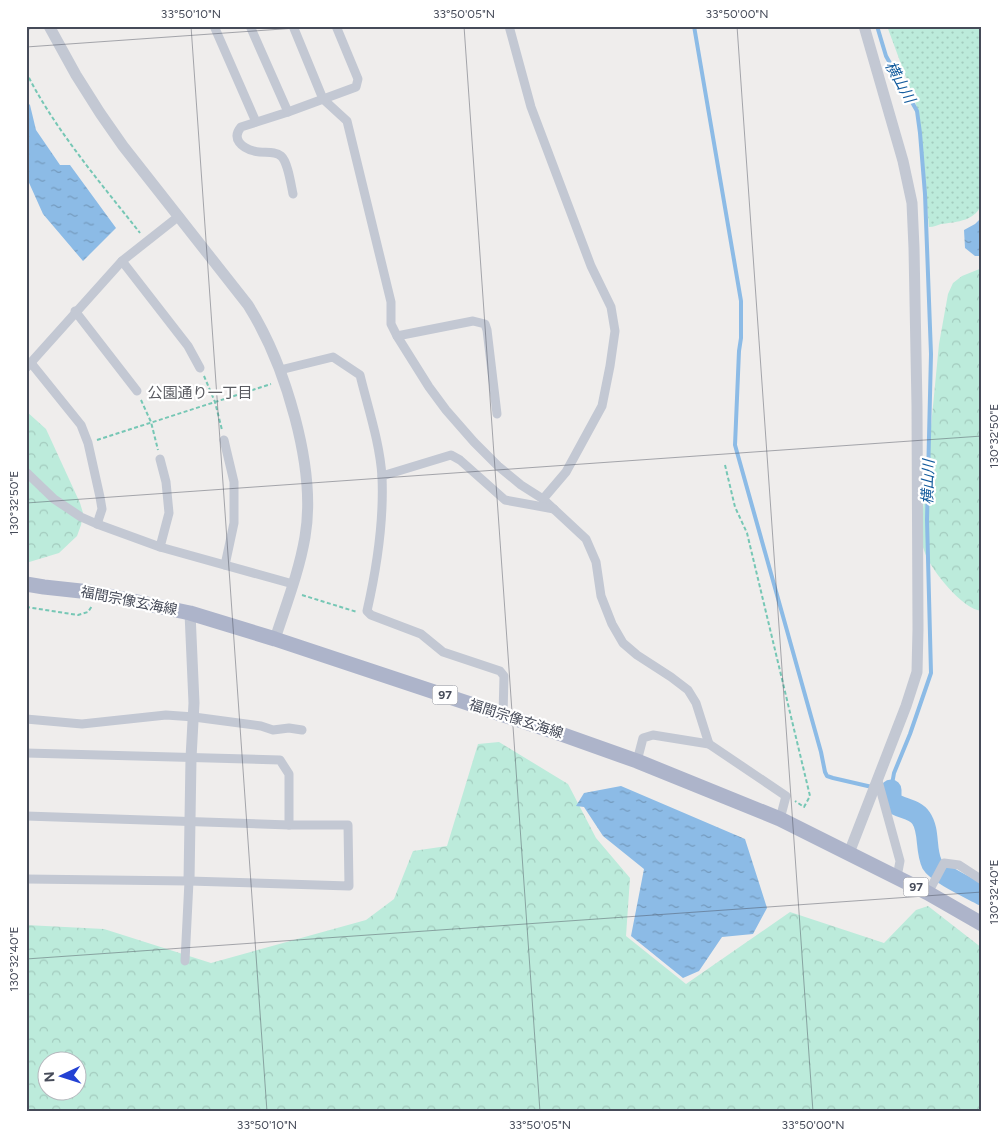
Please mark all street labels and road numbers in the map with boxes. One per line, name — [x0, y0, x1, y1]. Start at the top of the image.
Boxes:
street label: 福間宗像玄海線 — [79, 583, 179, 619]
road number: 97 — [432, 686, 458, 704]
street label: 福間宗像玄海線 — [467, 696, 565, 742]
road number: 97 — [904, 878, 928, 896]

